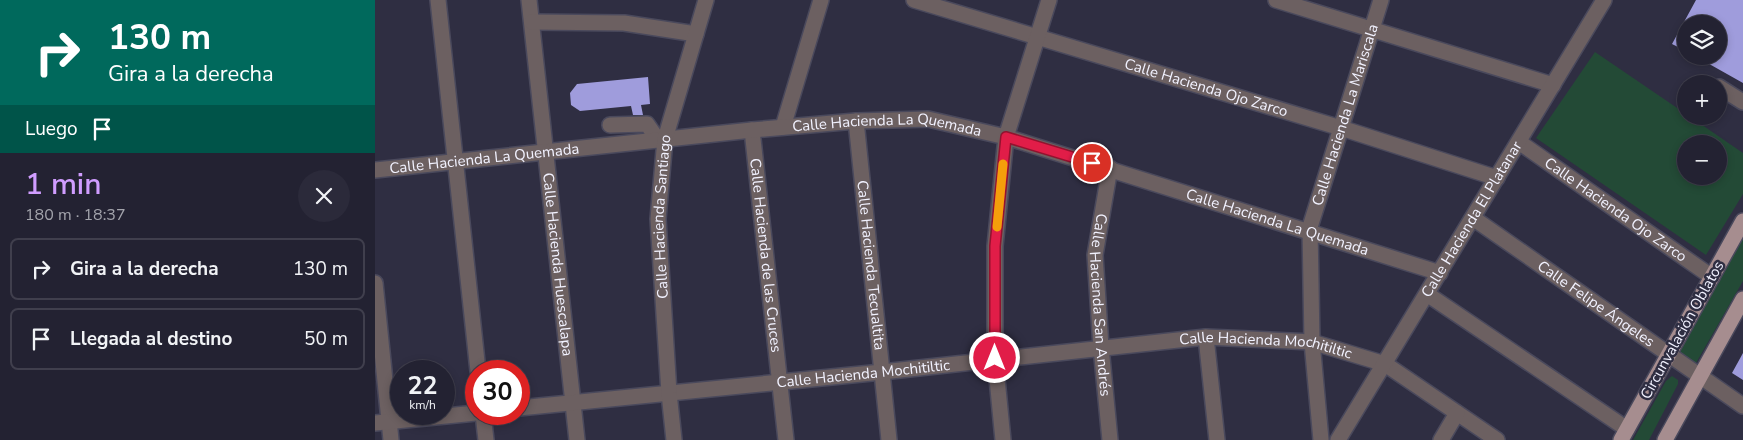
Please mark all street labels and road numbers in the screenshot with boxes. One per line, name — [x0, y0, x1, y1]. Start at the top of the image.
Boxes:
street label: Calle Hacienda La Mariscala — [1307, 21, 1383, 208]
street label: Calle Hacienda Ojo Zarco — [1122, 54, 1290, 122]
street label: Calle Hacienda La Quemada — [791, 109, 984, 141]
street label: Calle Hacienda Santiago — [648, 132, 676, 300]
street label: Calle Hacienda El Platanar — [1417, 137, 1527, 301]
street label: Calle Hacienda La Quemada — [388, 138, 580, 178]
street label: Calle Hacienda Ojo Zarco — [1540, 153, 1691, 266]
street label: Calle Hacienda de las Cruces — [745, 157, 786, 353]
street label: Calle Hacienda Huescalapa — [538, 172, 578, 357]
street label: Calle Hacienda Tecualtita — [852, 179, 890, 351]
street label: Calle Hacienda La Quemada — [1183, 184, 1371, 260]
street label: Calle Hacienda San Andrés — [1085, 212, 1116, 397]
street label: Calle Felipe Ángeles — [1533, 256, 1659, 352]
street label: Circunvalación Oblatos — [1636, 257, 1728, 403]
street label: Calle Hacienda Mochitiltic — [1178, 327, 1355, 364]
street label: Calle Hacienda Mochitiltic — [776, 355, 951, 392]

